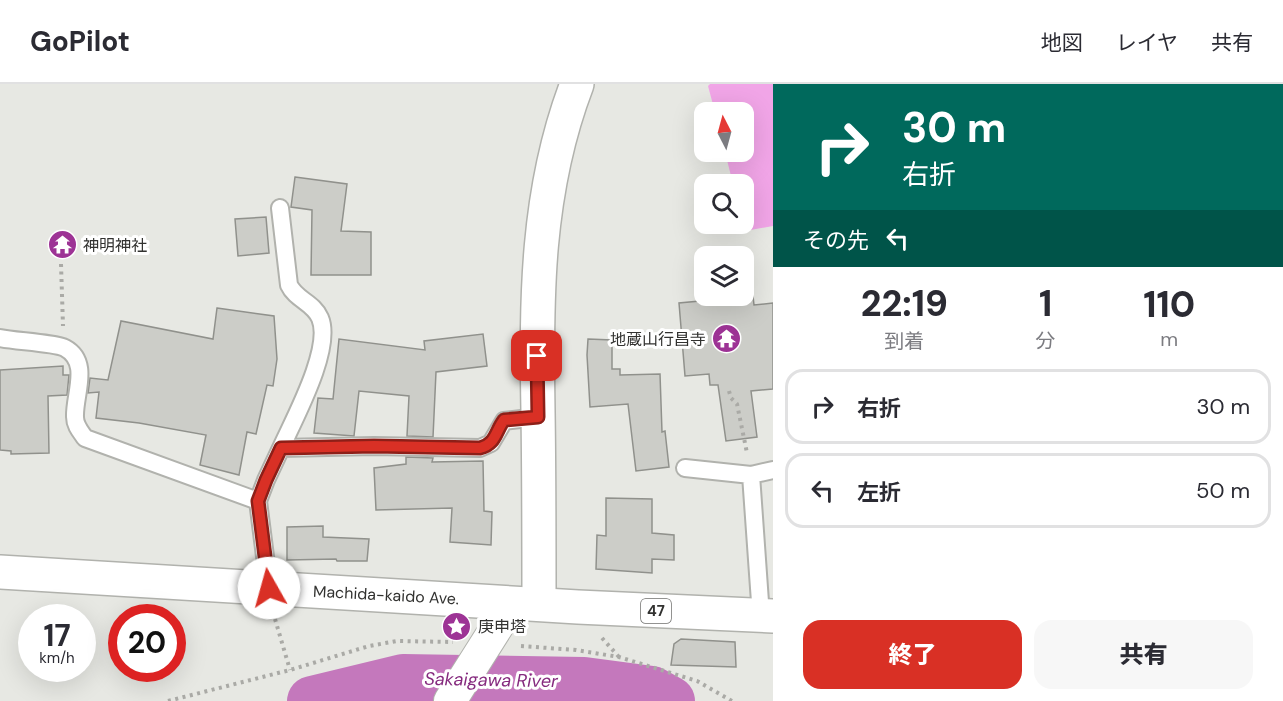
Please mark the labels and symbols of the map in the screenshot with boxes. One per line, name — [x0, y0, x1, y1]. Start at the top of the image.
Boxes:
north arrow — [694, 102, 754, 162]
temple icon: 神明神社 — [46, 229, 78, 261]
place label: 神明神社 — [83, 235, 147, 256]
temple icon: 地蔵山行昌寺 — [711, 323, 743, 355]
place label: 地蔵山行昌寺 — [610, 329, 706, 350]
pin — [511, 330, 562, 381]
position arrow — [237, 556, 301, 620]
street label: Machida-kaido Ave. — [312, 581, 460, 609]
road number: 47 — [641, 599, 671, 623]
speed limit sign: 20 — [108, 604, 186, 682]
place icon: 庚申塔 — [441, 610, 473, 642]
place label: 庚申塔 — [478, 616, 526, 637]
water label: Sakaigawa River — [424, 667, 559, 693]

